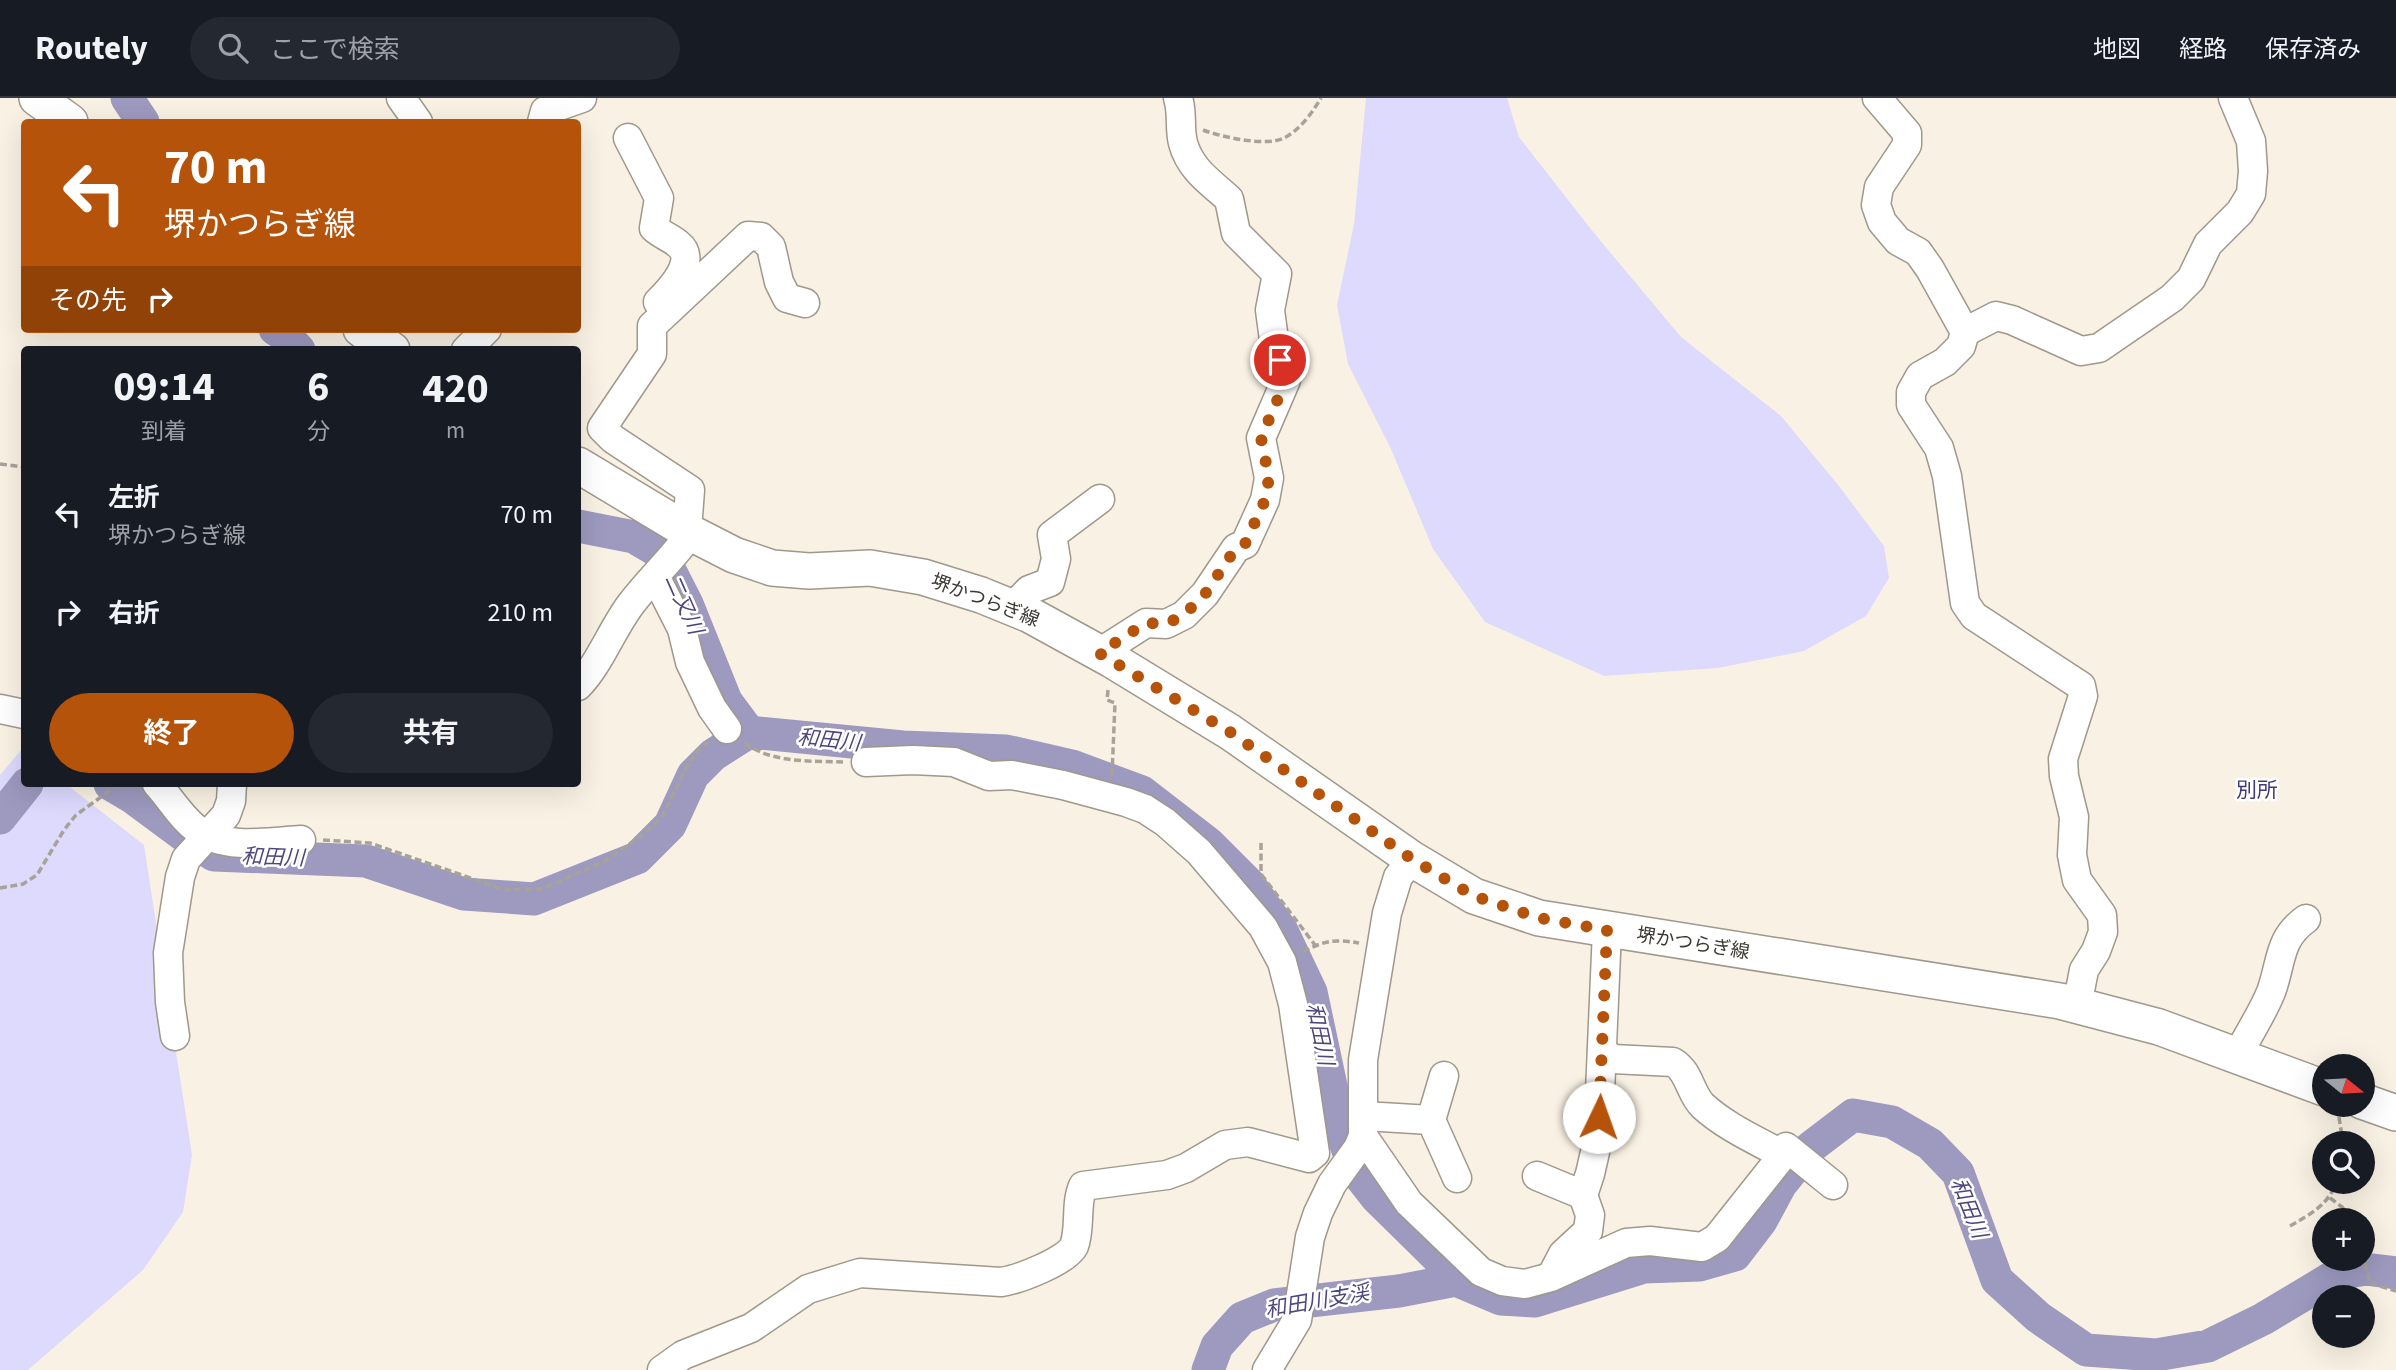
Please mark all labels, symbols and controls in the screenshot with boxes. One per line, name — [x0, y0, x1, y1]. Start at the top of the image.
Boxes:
search box — [190, 17, 680, 80]
text: Routely — [35, 25, 148, 72]
icon: search — [214, 29, 252, 67]
text: ここで検索 — [270, 31, 400, 68]
text: 地図 — [2093, 32, 2141, 67]
text: 経路 — [2179, 32, 2227, 67]
text: 保存済み — [2265, 32, 2361, 67]
text: 70 m — [164, 133, 268, 203]
icon: left — [49, 147, 140, 238]
text: 堺かつらぎ線 — [164, 202, 356, 248]
icon: right — [141, 280, 179, 318]
text: その先 — [49, 282, 127, 319]
pin — [1250, 330, 1310, 390]
icon: arrive — [1261, 341, 1299, 379]
text: 09:14 — [113, 357, 215, 417]
text: 6 — [307, 357, 329, 417]
text: 420 — [422, 359, 489, 419]
text: m — [446, 414, 465, 447]
text: 到着 — [141, 415, 187, 448]
text: 分 — [307, 415, 330, 448]
text: 左折 — [108, 479, 160, 516]
icon: left — [49, 495, 87, 533]
text: 70 m — [500, 496, 553, 533]
text: 堺かつらぎ線 — [108, 519, 246, 552]
street label: 堺かつらぎ線 — [927, 568, 1043, 634]
water label: 二又川 — [657, 569, 711, 641]
icon: right — [49, 593, 87, 631]
text: 210 m — [487, 594, 553, 631]
text: 右折 — [108, 595, 160, 632]
button: 終了 — [49, 693, 294, 773]
button: 共有 — [308, 693, 553, 773]
water label: 和田川 — [796, 722, 864, 758]
district label: 別所 — [2236, 775, 2278, 805]
water label: 和田川 — [241, 841, 307, 873]
street label: 堺かつらぎ線 — [1635, 922, 1751, 966]
water label: 和田川 — [1299, 1000, 1342, 1070]
north arrow — [2312, 1054, 2375, 1116]
map controls — [2312, 1054, 2375, 1348]
position arrow — [1562, 1080, 1636, 1154]
button: search — [2312, 1131, 2375, 1194]
water label: 和田川 — [1943, 1173, 1995, 1245]
button: + — [2312, 1208, 2375, 1271]
water label: 和田川支渓 — [1263, 1277, 1374, 1325]
button: − — [2312, 1285, 2375, 1348]

